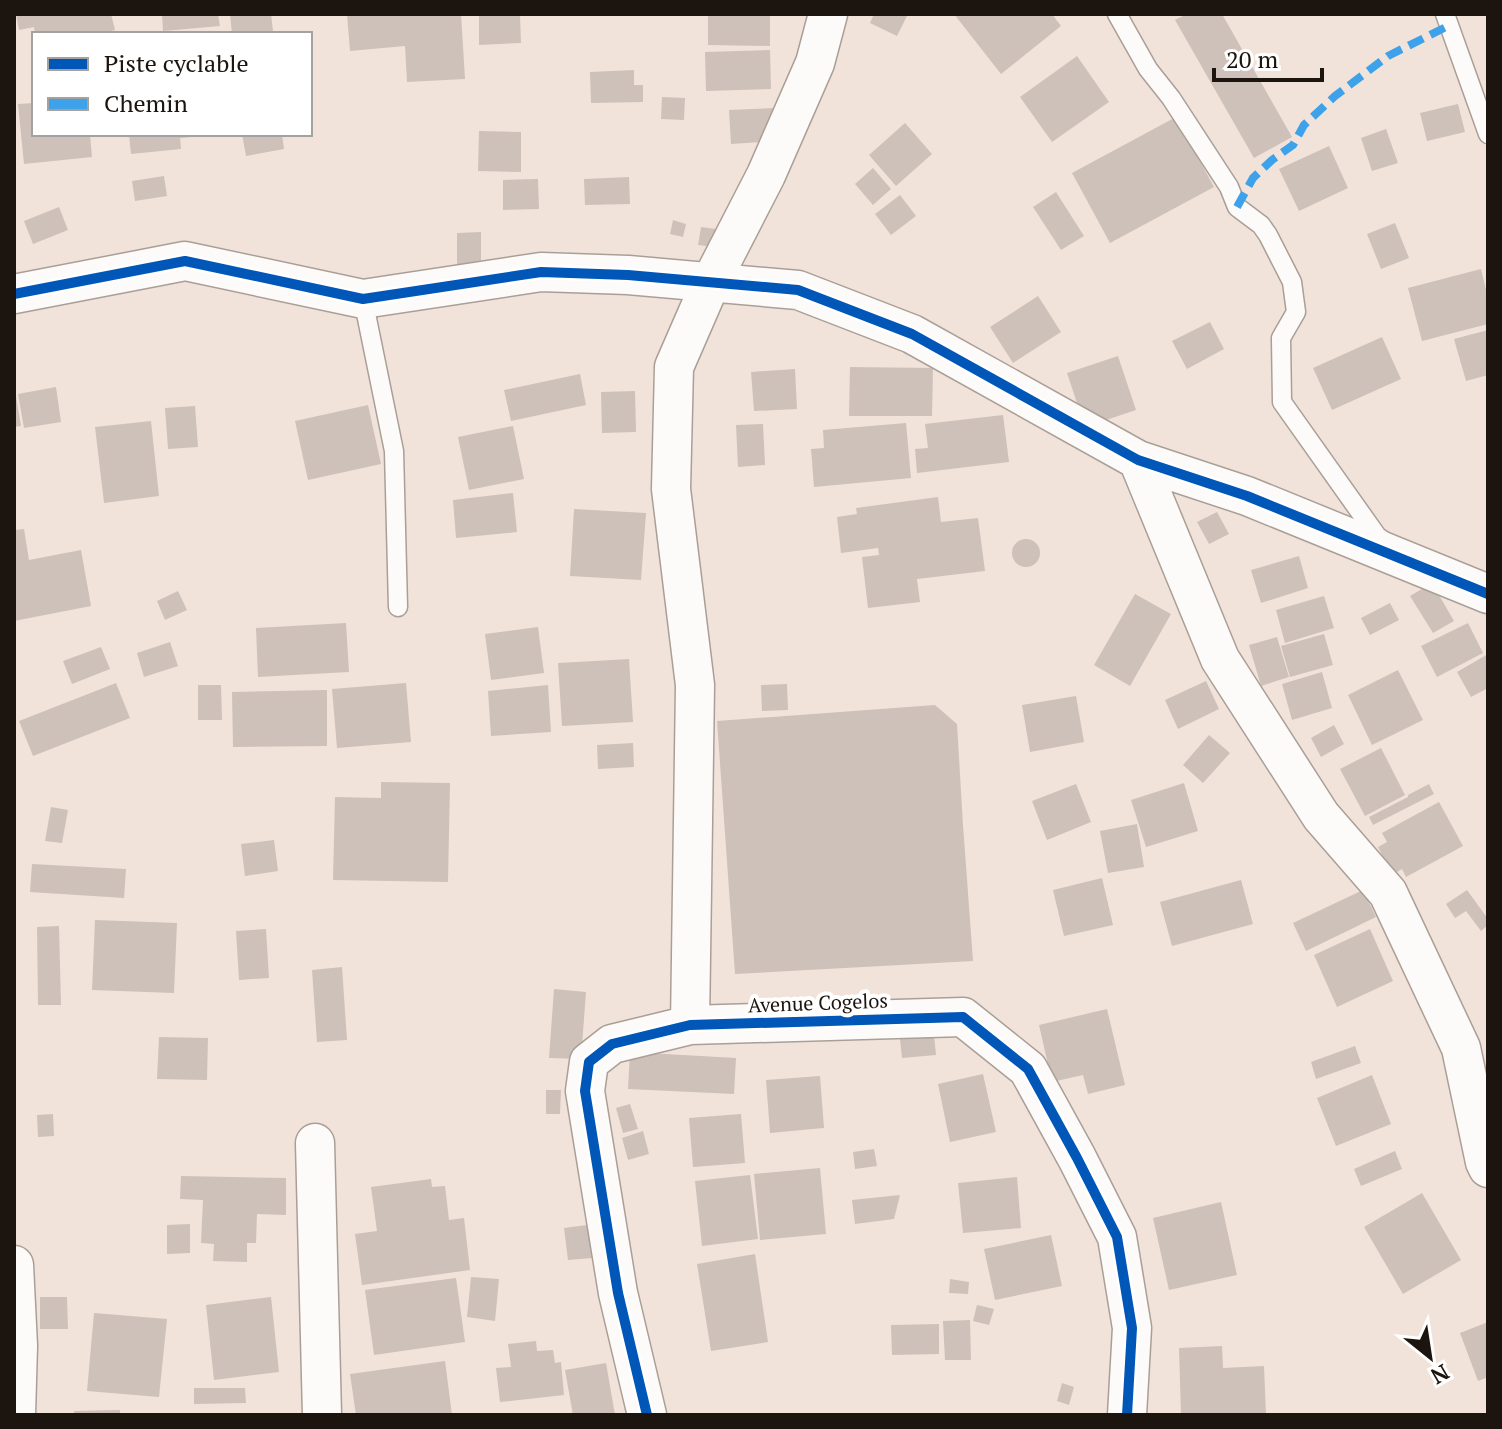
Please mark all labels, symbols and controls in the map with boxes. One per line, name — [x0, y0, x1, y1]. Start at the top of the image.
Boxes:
legend — [32, 32, 312, 136]
scale bar — [1214, 32, 1322, 82]
text: 20 m — [1226, 43, 1278, 75]
text: Piste cyclable — [104, 47, 249, 79]
text: Chemin — [104, 87, 188, 119]
street label: Avenue Cogelos — [747, 987, 888, 1018]
north arrow — [1390, 1317, 1470, 1397]
text: N — [1426, 1358, 1455, 1392]

